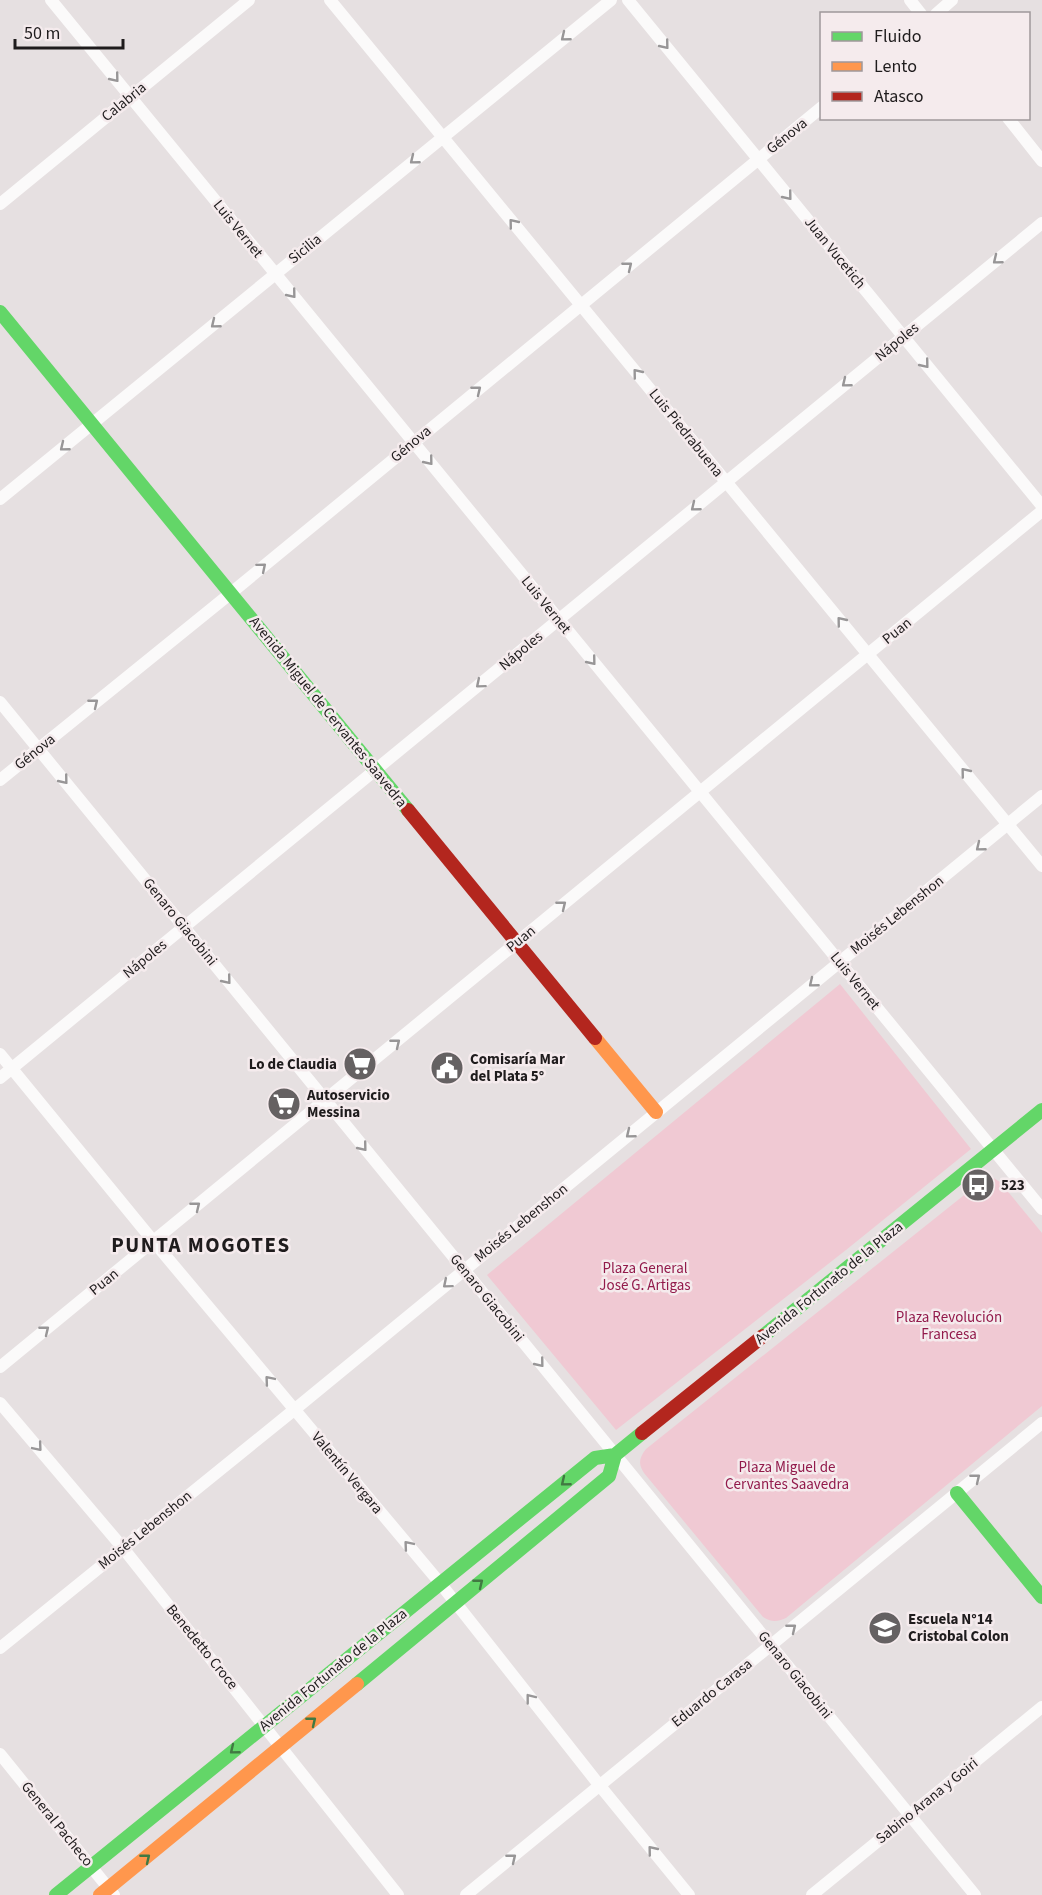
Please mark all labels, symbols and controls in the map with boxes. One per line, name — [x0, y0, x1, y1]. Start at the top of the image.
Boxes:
scale bar — [15, 12, 123, 50]
legend — [820, 12, 1030, 120]
text: 50 m — [24, 21, 60, 46]
text: Fluido — [874, 24, 921, 49]
one-way arrow — [561, 30, 572, 41]
one-way arrow — [658, 38, 669, 49]
text: Lento — [874, 54, 917, 79]
one-way arrow — [107, 71, 118, 82]
street label: Calabria — [97, 77, 151, 127]
text: Atasco — [874, 84, 923, 109]
street label: Génova — [762, 113, 812, 159]
one-way arrow — [410, 153, 421, 164]
one-way arrow — [781, 190, 792, 201]
street label: Luis Vernet — [208, 196, 268, 262]
street label: Juan Vucetich — [799, 213, 871, 293]
one-way arrow — [510, 218, 521, 229]
street label: Sicilia — [284, 229, 326, 269]
one-way arrow — [993, 252, 1004, 263]
one-way arrow — [621, 262, 632, 273]
one-way arrow — [284, 287, 295, 298]
one-way arrow — [210, 316, 221, 327]
street label: Nápoles — [870, 318, 924, 366]
one-way arrow — [918, 357, 929, 368]
one-way arrow — [633, 369, 644, 380]
one-way arrow — [842, 376, 853, 387]
street label: Luis Piedrabuena — [644, 384, 728, 482]
one-way arrow — [470, 386, 481, 397]
street label: Génova — [386, 421, 436, 467]
one-way arrow — [60, 440, 71, 451]
one-way arrow — [421, 454, 432, 465]
one-way arrow — [691, 500, 702, 511]
one-way arrow — [255, 564, 266, 575]
street label: Luis Vernet — [516, 572, 576, 638]
street label: Avenida Miguel de Cervantes Saavedra — [244, 612, 412, 812]
street label: Puan — [878, 613, 916, 649]
one-way arrow — [837, 617, 848, 628]
street label: Nápoles — [495, 626, 547, 676]
one-way arrow — [585, 654, 596, 665]
one-way arrow — [476, 677, 487, 688]
one-way arrow — [87, 700, 98, 711]
street label: Génova — [10, 729, 60, 775]
one-way arrow — [961, 768, 972, 779]
one-way arrow — [56, 773, 67, 784]
one-way arrow — [976, 839, 987, 850]
street label: Moisés Lebenshon — [846, 871, 948, 959]
street label: Genaro Giacobini — [138, 874, 222, 970]
one-way arrow — [556, 902, 567, 913]
street label: Puan — [502, 921, 540, 957]
street label: Nápoles — [118, 935, 172, 983]
street label: Luis Vernet — [825, 948, 885, 1014]
one-way arrow — [219, 973, 230, 984]
one-way arrow — [809, 976, 820, 987]
one-way arrow — [389, 1039, 400, 1050]
supermarket icon: Lo de Claudia — [342, 1046, 378, 1082]
place label: Comisaría Mar del Plata 5° — [470, 1049, 565, 1087]
public building icon: Comisaría Mar del Plata 5° — [429, 1050, 465, 1086]
place label: Lo de Claudia — [249, 1054, 337, 1075]
place label: Autoservicio Messina — [306, 1085, 390, 1123]
supermarket icon: Autoservicio Messina — [266, 1086, 302, 1122]
one-way arrow — [626, 1126, 637, 1137]
one-way arrow — [356, 1140, 367, 1151]
bus stop icon: 523 — [960, 1167, 996, 1203]
place label: 523 — [1001, 1175, 1025, 1196]
street label: Moisés Lebenshon — [470, 1179, 572, 1267]
one-way arrow — [190, 1203, 201, 1214]
street label: Avenida Fortunato de la Plaza — [750, 1217, 908, 1349]
district label: PUNTA MOGOTES — [111, 1230, 291, 1260]
street label: Genaro Giacobini — [445, 1250, 529, 1346]
park label: Plaza General José G. Artigas — [599, 1258, 691, 1296]
street label: Puan — [85, 1264, 123, 1300]
one-way arrow — [443, 1277, 454, 1288]
park label: Plaza Revolución Francesa — [896, 1307, 1002, 1345]
one-way arrow — [39, 1326, 50, 1337]
one-way arrow — [533, 1356, 544, 1367]
one-way arrow — [266, 1376, 277, 1387]
street label: Valentín Vergara — [306, 1427, 388, 1519]
one-way arrow — [30, 1440, 41, 1451]
park label: Plaza Miguel de Cervantes Saavedra — [725, 1457, 849, 1495]
one-way arrow — [969, 1474, 980, 1485]
one-way arrow — [561, 1475, 572, 1486]
street label: Moisés Lebenshon — [94, 1486, 196, 1574]
one-way arrow — [405, 1541, 416, 1552]
one-way arrow — [472, 1580, 483, 1591]
street label: Benedetto Croce — [161, 1600, 243, 1694]
street label: Avenida Fortunato de la Plaza — [254, 1604, 412, 1736]
place label: Escuela N°14 Cristobal Colon — [908, 1609, 1009, 1647]
school or university icon: Escuela N°14 Cristobal Colon — [867, 1610, 903, 1646]
one-way arrow — [785, 1624, 796, 1635]
street label: Genaro Giacobini — [753, 1627, 837, 1723]
street label: Eduardo Carasa — [667, 1654, 757, 1732]
one-way arrow — [527, 1693, 538, 1704]
one-way arrow — [305, 1717, 316, 1728]
one-way arrow — [230, 1743, 241, 1754]
street label: Sabino Arana y Goiri — [871, 1753, 983, 1849]
street label: General Pacheco — [16, 1777, 98, 1871]
one-way arrow — [648, 1846, 659, 1857]
one-way arrow — [139, 1854, 150, 1865]
one-way arrow — [505, 1854, 516, 1865]

